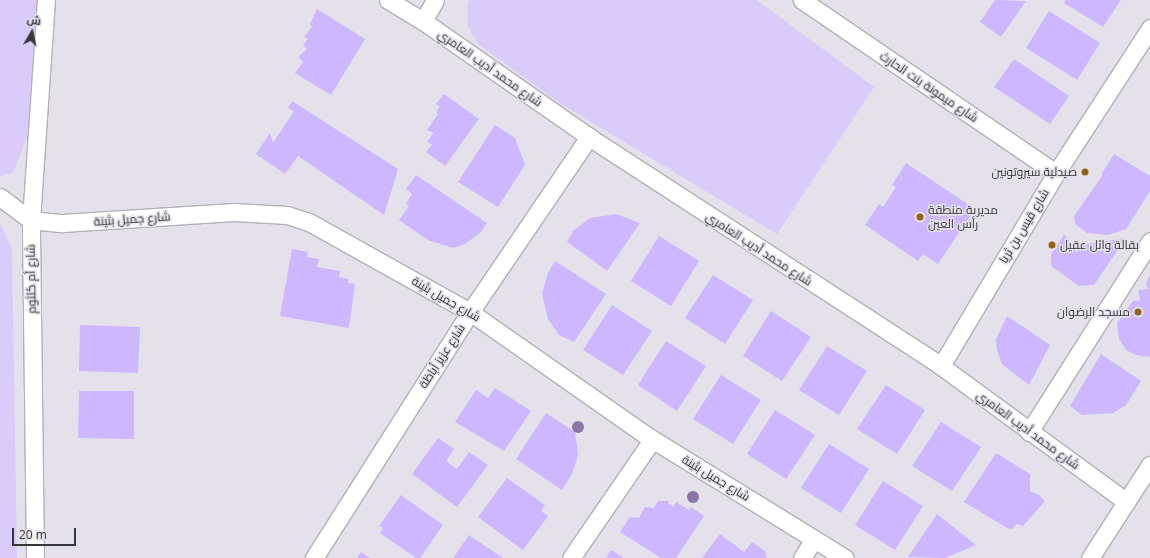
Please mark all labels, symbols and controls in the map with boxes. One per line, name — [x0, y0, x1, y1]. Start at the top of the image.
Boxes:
text: ش — [26, 11, 42, 28]
north arrow — [12, 12, 52, 52]
street label: شارع محمد أديب العامري — [435, 27, 545, 109]
street label: شارع ميمونة بنت الحارث — [877, 49, 981, 125]
place label: صيدلية سيروتونين — [991, 165, 1077, 179]
marker: صيدلية سيروتونين — [1080, 167, 1090, 177]
street label: شارع قيس بن ثريا — [996, 186, 1052, 266]
place label: مديرية منطقة رأس العين — [928, 203, 998, 231]
street label: شارع جميل بثينة — [93, 209, 171, 229]
street label: شارع محمد أديب العامري — [703, 209, 815, 289]
marker: مديرية منطقة رأس العين — [915, 212, 925, 222]
place label: بقالة وائل عقيل — [1060, 238, 1139, 252]
marker: بقالة وائل عقيل — [1047, 240, 1057, 250]
street label: شارع أم كلثوم — [23, 244, 39, 314]
street label: شارع جميل بثينة — [409, 274, 483, 324]
place label: مسجد الرضوان — [1057, 305, 1130, 319]
marker: مسجد الرضوان — [1133, 307, 1143, 317]
street label: شارع عزيز أباظة — [416, 321, 468, 391]
street label: شارع محمد أديب العامري — [974, 388, 1082, 472]
street label: شارع جميل بثينة — [679, 452, 753, 504]
scale bar — [14, 520, 78, 546]
text: 20 m — [19, 526, 47, 543]

